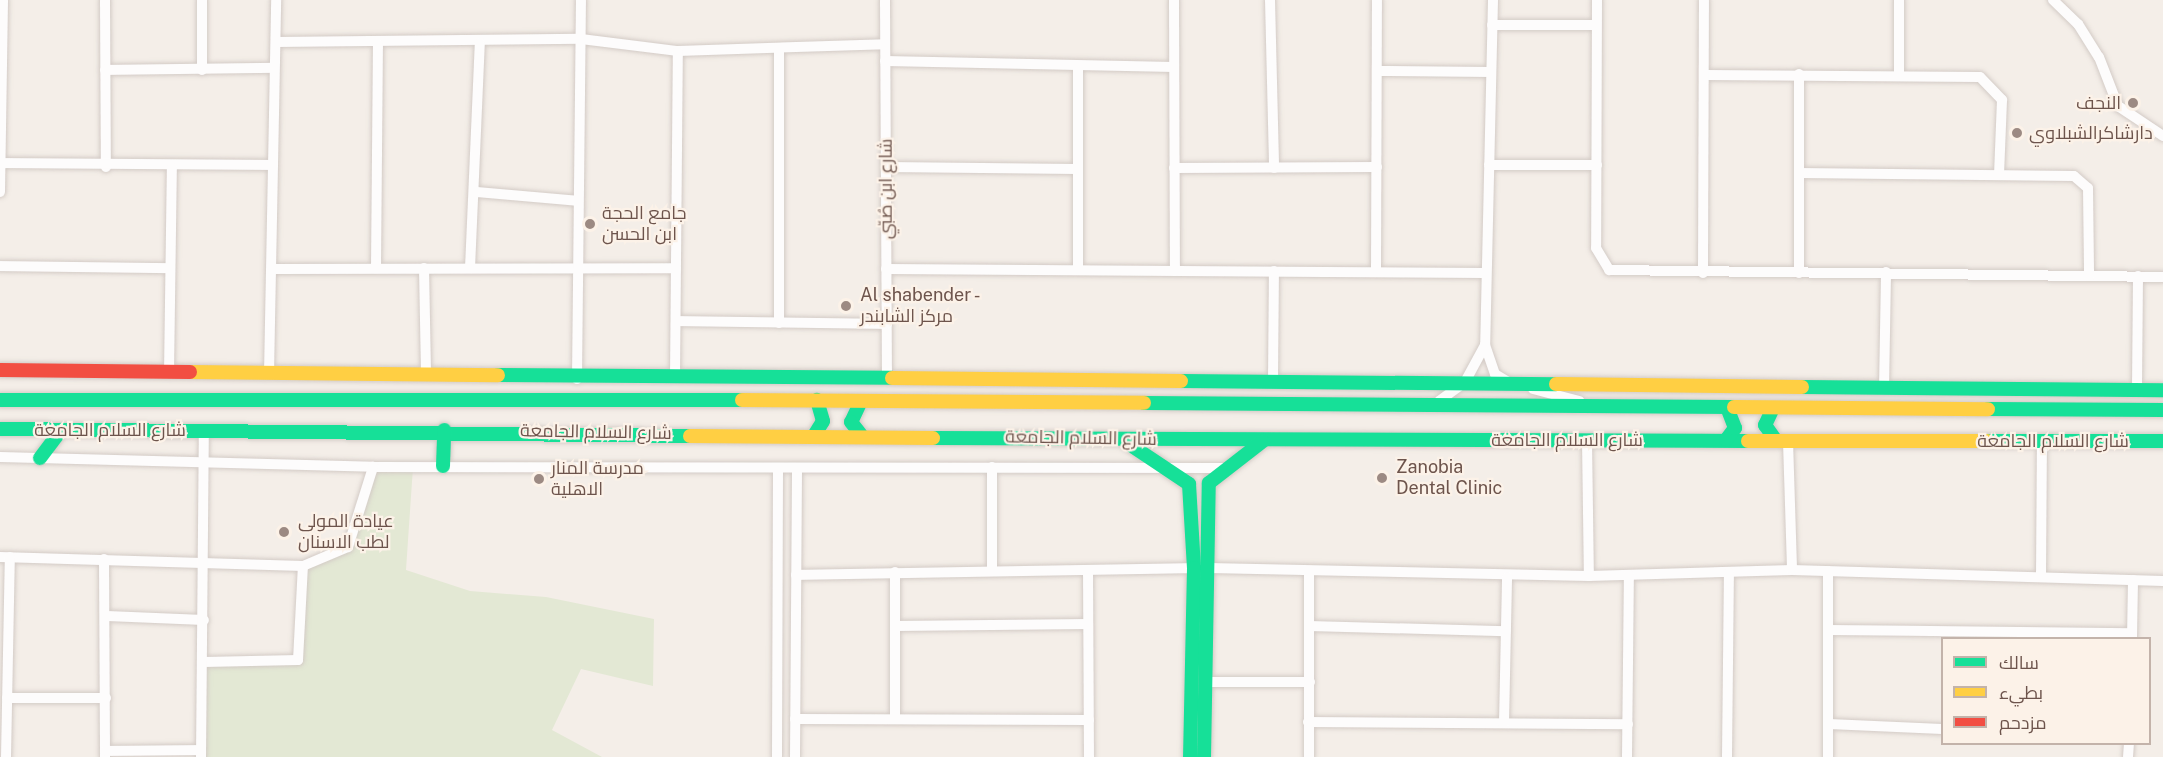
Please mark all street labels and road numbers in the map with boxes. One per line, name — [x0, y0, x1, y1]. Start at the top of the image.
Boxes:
street label: شارع ابن صُبّي — [875, 139, 897, 239]
street label: شارع السلام الجامعة — [34, 419, 186, 441]
street label: شارع السلام الجامعة — [520, 420, 672, 444]
street label: شارع السلام الجامعة — [1005, 426, 1157, 450]
street label: شارع السلام الجامعة — [1491, 429, 1643, 451]
street label: شارع السلام الجامعة — [1977, 430, 2129, 452]

